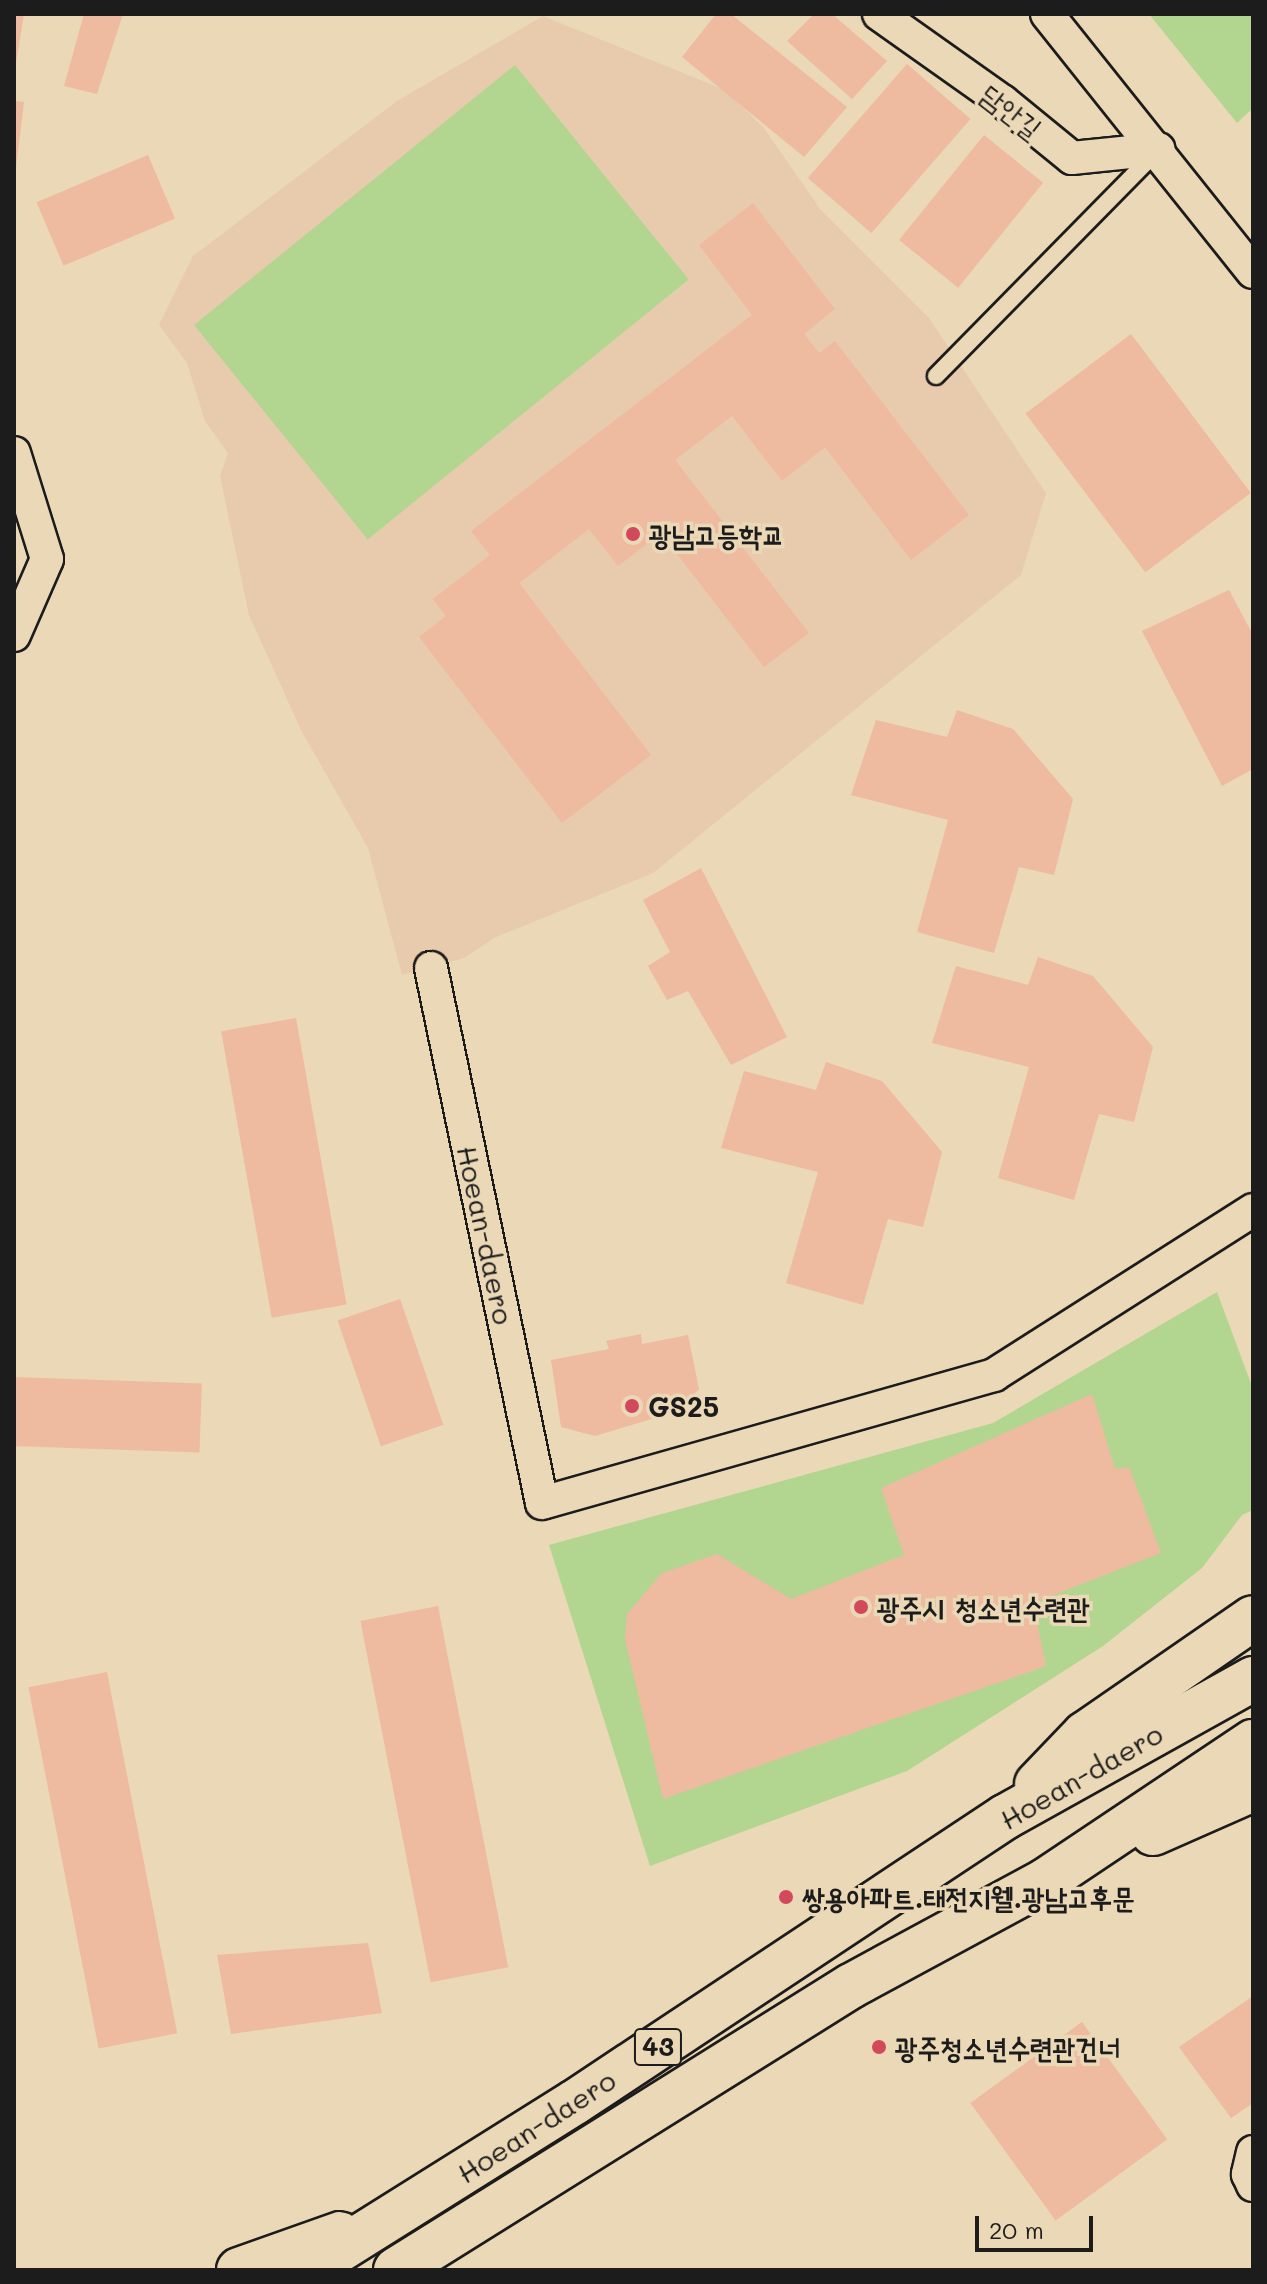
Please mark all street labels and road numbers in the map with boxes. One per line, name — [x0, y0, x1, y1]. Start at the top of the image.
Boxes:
street label: 담안길 — [975, 77, 1049, 145]
street label: Hoean-daero — [451, 1143, 521, 1327]
street label: Hoean-daero — [994, 1716, 1168, 1836]
road number: 43 — [632, 2025, 684, 2069]
street label: Hoean-daero — [451, 2062, 621, 2190]

